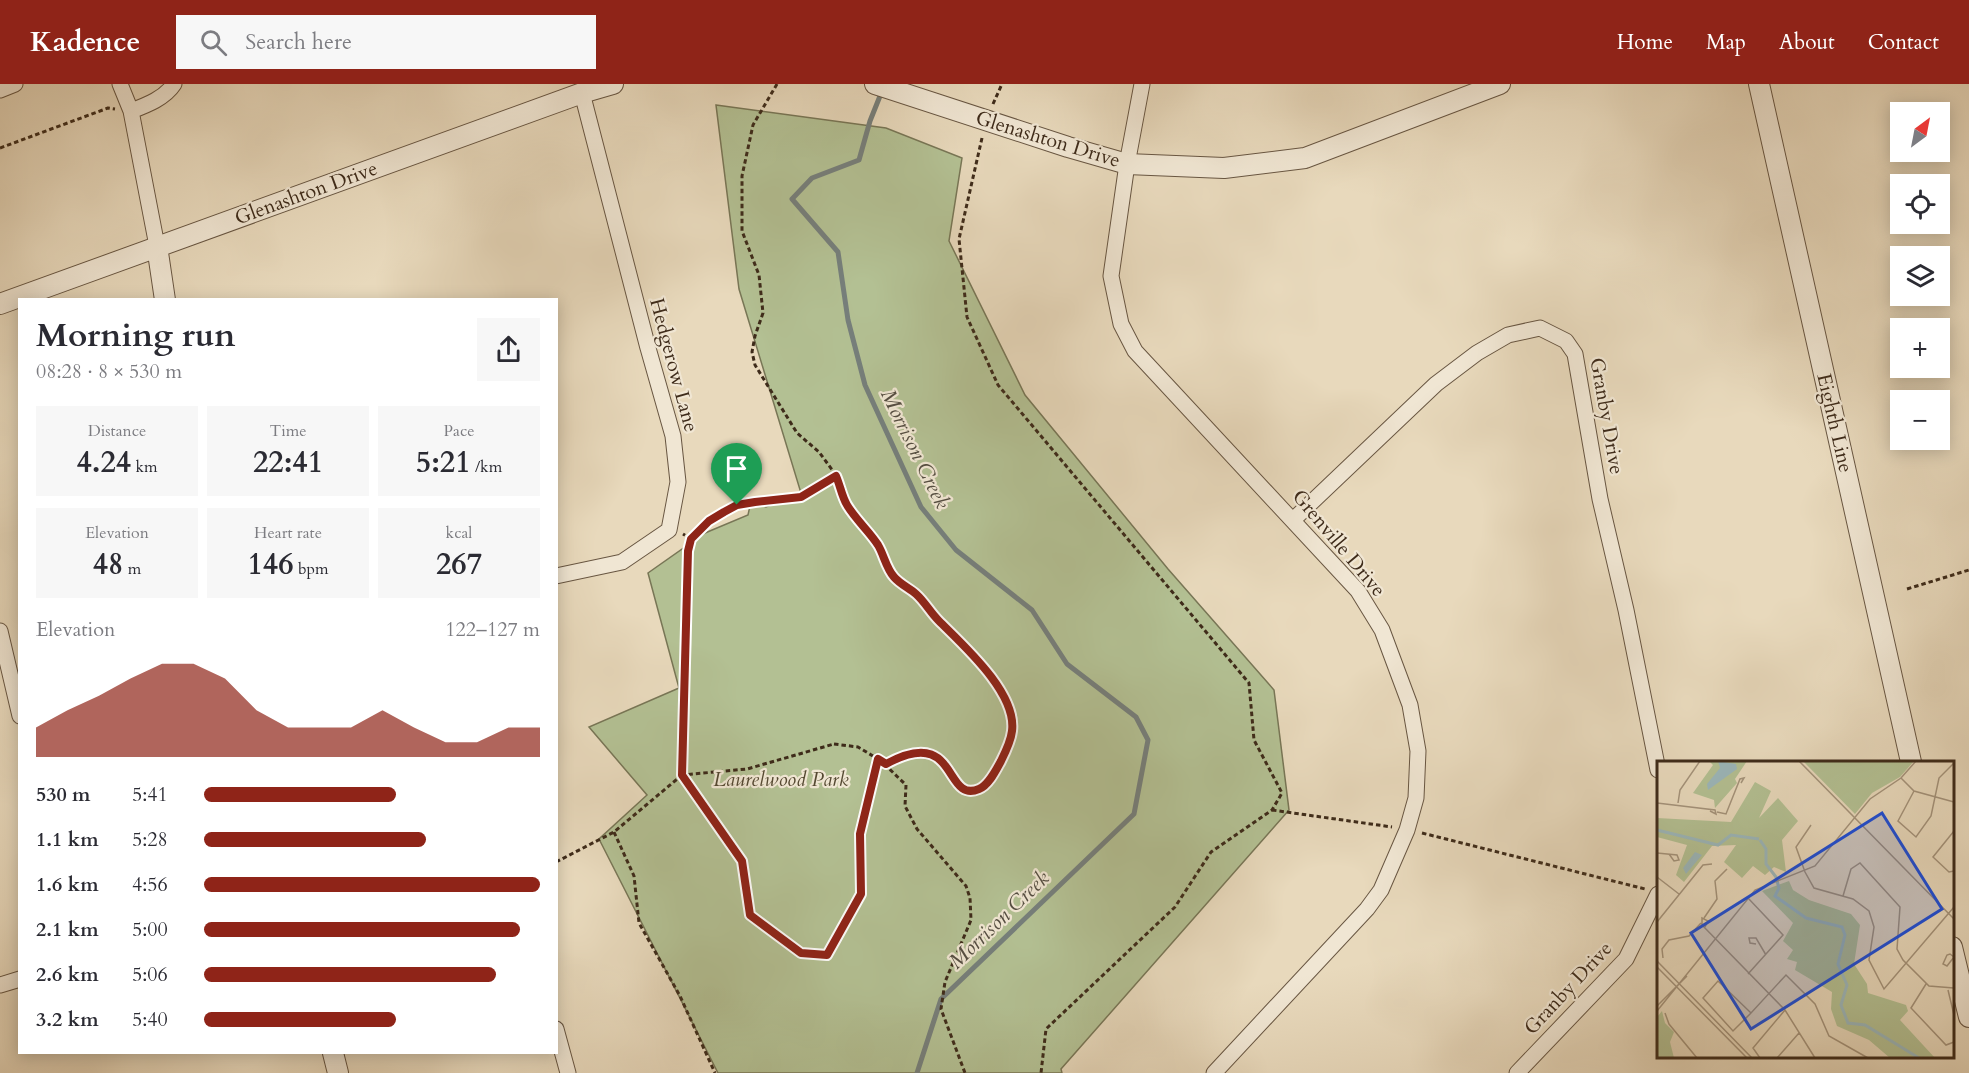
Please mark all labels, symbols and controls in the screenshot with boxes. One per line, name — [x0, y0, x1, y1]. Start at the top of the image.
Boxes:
search box — [176, 15, 596, 69]
text: Kadence — [30, 23, 140, 61]
icon: search — [197, 26, 230, 59]
text: Search here — [245, 27, 352, 57]
text: Home — [1617, 28, 1673, 57]
text: Map — [1706, 28, 1746, 57]
text: About — [1779, 28, 1835, 57]
text: Contact — [1868, 28, 1939, 57]
north arrow — [1890, 102, 1950, 162]
map controls — [1890, 102, 1950, 450]
street label: Glenashton Drive — [972, 104, 1124, 174]
street label: Glenashton Drive — [231, 155, 381, 231]
button: locate — [1890, 174, 1950, 234]
button: layers — [1890, 246, 1950, 306]
street label: Hedgerow Lane — [643, 295, 705, 435]
text: Morning run — [36, 313, 236, 358]
button: share — [477, 318, 540, 381]
button: + — [1890, 318, 1950, 378]
street label: Granby Drive — [1583, 355, 1631, 477]
text: 08:28 · 8 × 530 m — [36, 358, 182, 385]
street label: Eighth Line — [1810, 371, 1860, 475]
water label: Morrison Creek — [873, 384, 957, 514]
button: − — [1890, 390, 1950, 450]
text: Distance — [88, 420, 146, 442]
text: Time — [269, 420, 307, 442]
text: Pace — [444, 420, 474, 442]
text: 4.24 — [76, 442, 131, 483]
text: 22:41 — [253, 442, 323, 483]
text: 5:21 — [416, 442, 471, 483]
pin — [711, 443, 762, 505]
icon: arrive — [720, 452, 753, 485]
text: km — [131, 456, 158, 478]
text: /km — [471, 456, 502, 478]
street label: Grenville Drive — [1286, 484, 1392, 602]
text: Elevation — [85, 522, 149, 544]
text: Heart rate — [254, 522, 322, 544]
text: kcal — [446, 522, 472, 544]
text: 48 — [93, 544, 123, 585]
text: 146 — [247, 544, 294, 585]
text: 267 — [436, 544, 482, 585]
text: m — [123, 558, 141, 580]
text: bpm — [294, 558, 329, 580]
text: Elevation — [36, 616, 115, 643]
text: 122–127 m — [445, 616, 540, 643]
inset map — [1657, 761, 1954, 1058]
park label: Laurelwood Park — [713, 766, 849, 793]
text: 530 m — [36, 781, 91, 808]
text: 5:41 — [132, 781, 168, 808]
text: 1.1 km — [36, 826, 99, 853]
text: 5:28 — [132, 826, 168, 853]
water label: Morrison Creek — [942, 864, 1056, 976]
text: 1.6 km — [36, 871, 99, 898]
text: 4:56 — [132, 871, 168, 898]
text: 2.1 km — [36, 916, 99, 943]
text: 5:00 — [132, 916, 168, 943]
street label: Granby Drive — [1518, 936, 1618, 1040]
text: 2.6 km — [36, 961, 99, 988]
text: 5:06 — [132, 961, 168, 988]
text: 3.2 km — [36, 1006, 99, 1033]
text: 5:40 — [132, 1006, 168, 1033]

